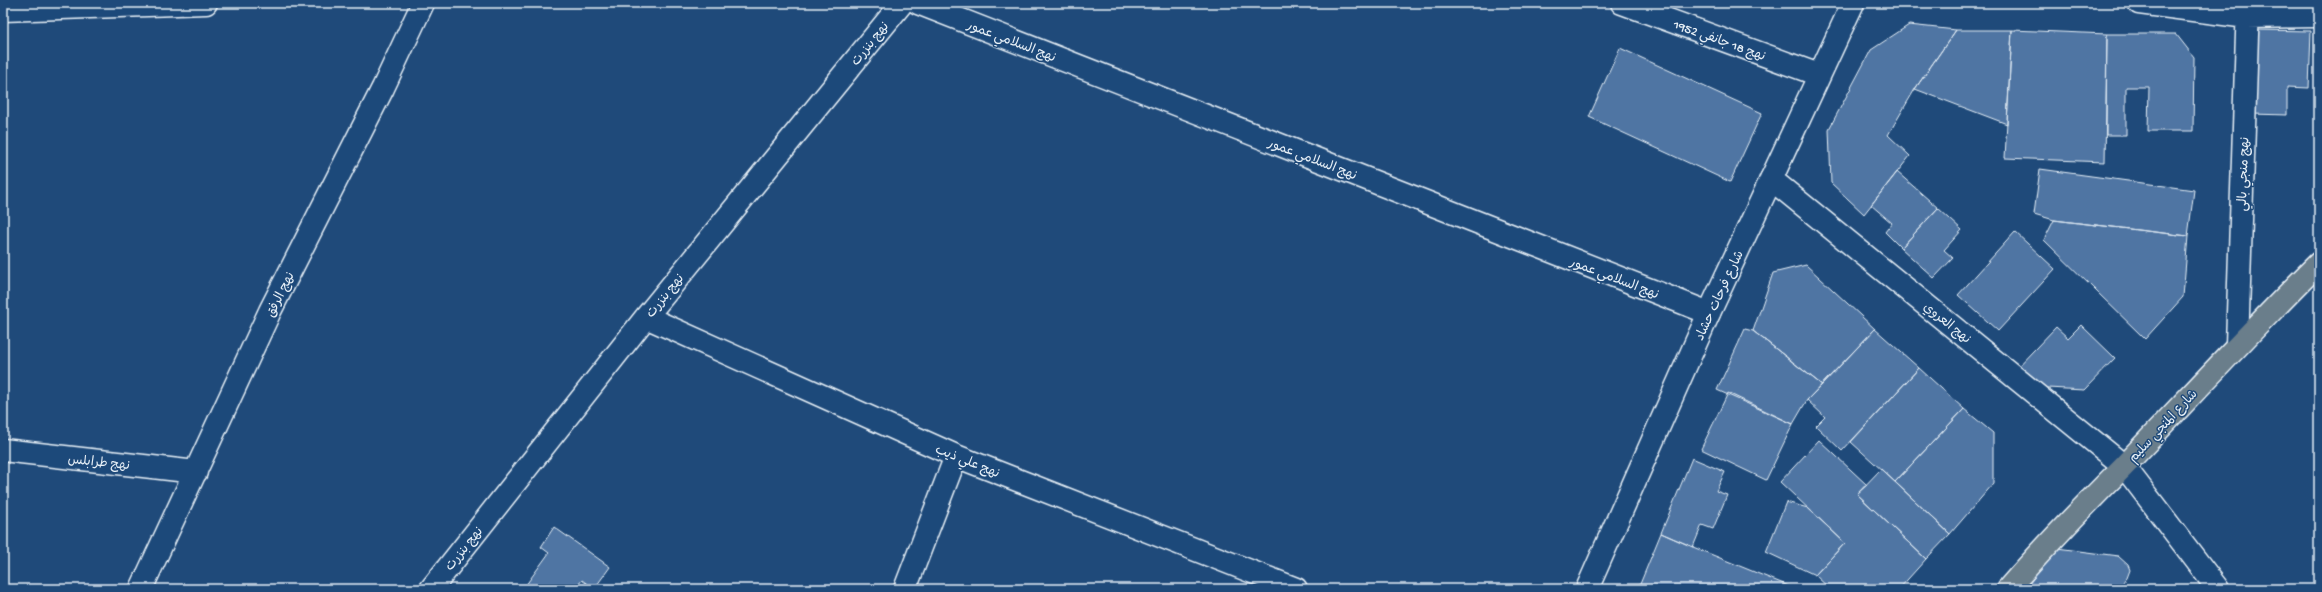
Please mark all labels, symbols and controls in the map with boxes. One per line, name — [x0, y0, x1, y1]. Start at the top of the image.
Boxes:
street label: نهج 18 جانفي 1952 — [1669, 17, 1767, 67]
street label: نهج السلامي عمور — [963, 18, 1058, 68]
street label: نهج بنزرت — [849, 20, 893, 69]
street label: نهج السلامي عمور — [1264, 136, 1359, 186]
street label: نهج منجي بالي — [2236, 137, 2255, 212]
street label: شارع فرحات حشاد — [1693, 249, 1748, 343]
street label: نهج السلامي عمور — [1566, 255, 1661, 305]
street label: نهج الرفق — [264, 270, 299, 320]
street label: نهج بنزرت — [644, 272, 688, 321]
street label: نهج العروي — [1920, 300, 1973, 348]
street label: شارع المنجي سليم — [2126, 387, 2203, 468]
street label: نهج علي ذيب — [932, 443, 1001, 484]
street label: نهج طرابلس — [67, 453, 130, 474]
street label: نهج بنزرت — [443, 525, 487, 574]

